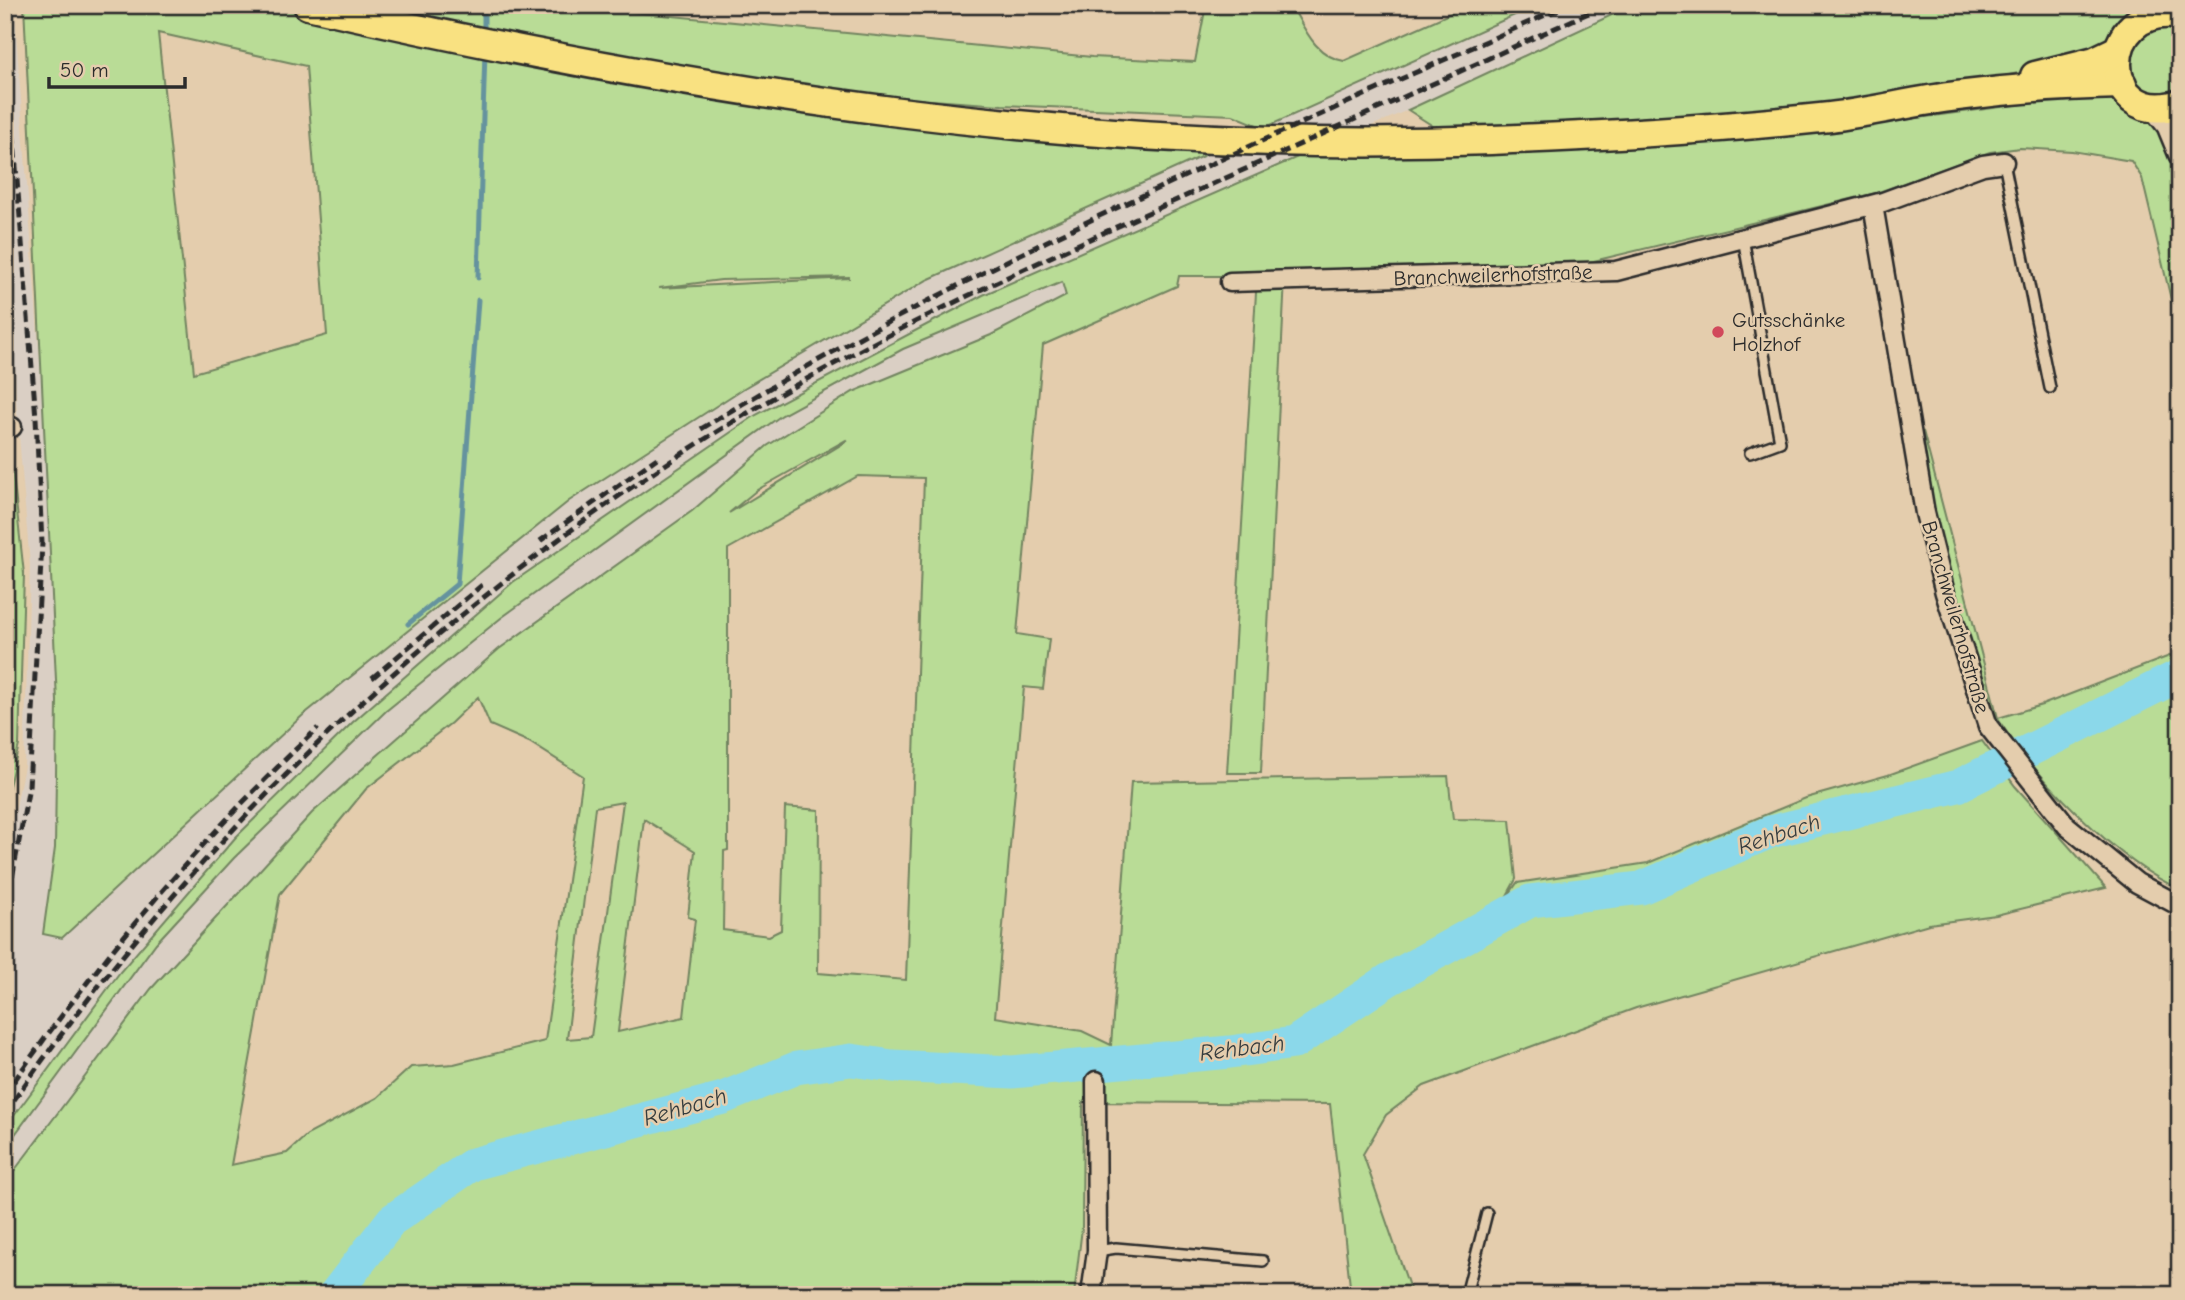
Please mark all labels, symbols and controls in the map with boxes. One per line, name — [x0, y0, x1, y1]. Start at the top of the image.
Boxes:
scale bar — [49, 46, 186, 90]
text: 50 m — [60, 58, 109, 82]
street label: Branchweilerhofstraße — [1393, 260, 1593, 290]
place label: Gutsschänke Holzhof — [1732, 308, 1845, 356]
marker: Gutsschänke Holzhof — [1710, 324, 1726, 340]
street label: Branchweilerhofstraße — [1917, 518, 1995, 716]
water label: Rehbach — [1734, 808, 1824, 860]
water label: Rehbach — [1198, 1029, 1286, 1067]
water label: Rehbach — [640, 1082, 730, 1132]

